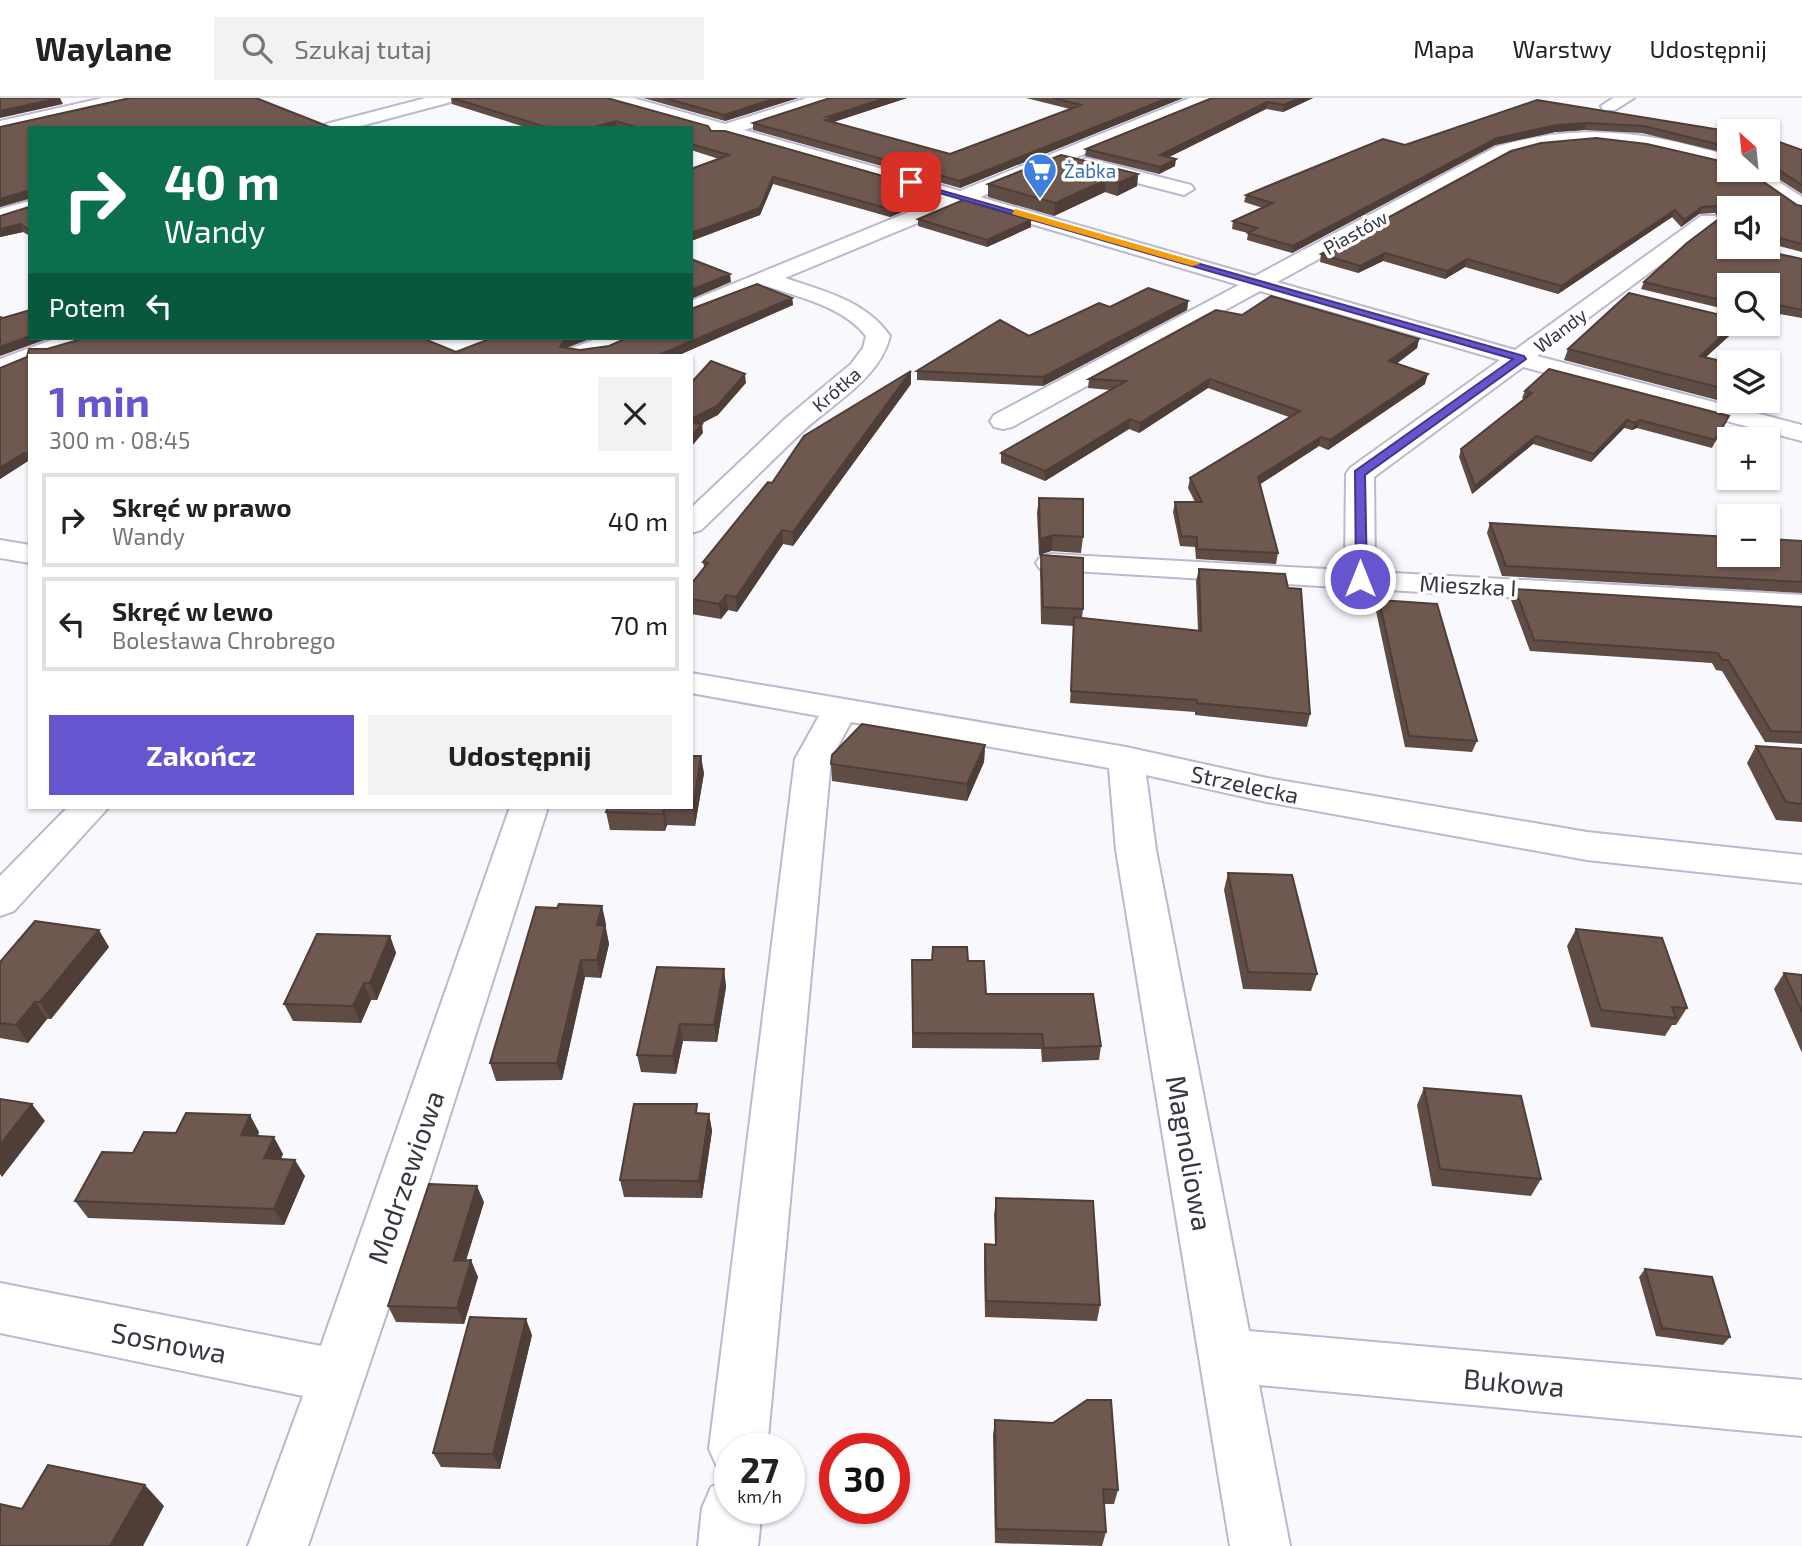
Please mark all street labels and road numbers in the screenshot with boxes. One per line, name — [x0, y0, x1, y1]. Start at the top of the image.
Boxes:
street label: Piastów — [1319, 205, 1391, 259]
street label: Wandy — [1529, 303, 1591, 357]
street label: Krótka — [807, 362, 865, 416]
street label: Mieszka I — [1419, 568, 1517, 602]
street label: Strzelecka — [1188, 759, 1302, 809]
street label: Magnoliowa — [1160, 1073, 1220, 1233]
street label: Modrzewiowa — [359, 1086, 451, 1268]
street label: Sosnowa — [109, 1314, 229, 1370]
street label: Bukowa — [1462, 1361, 1566, 1403]

